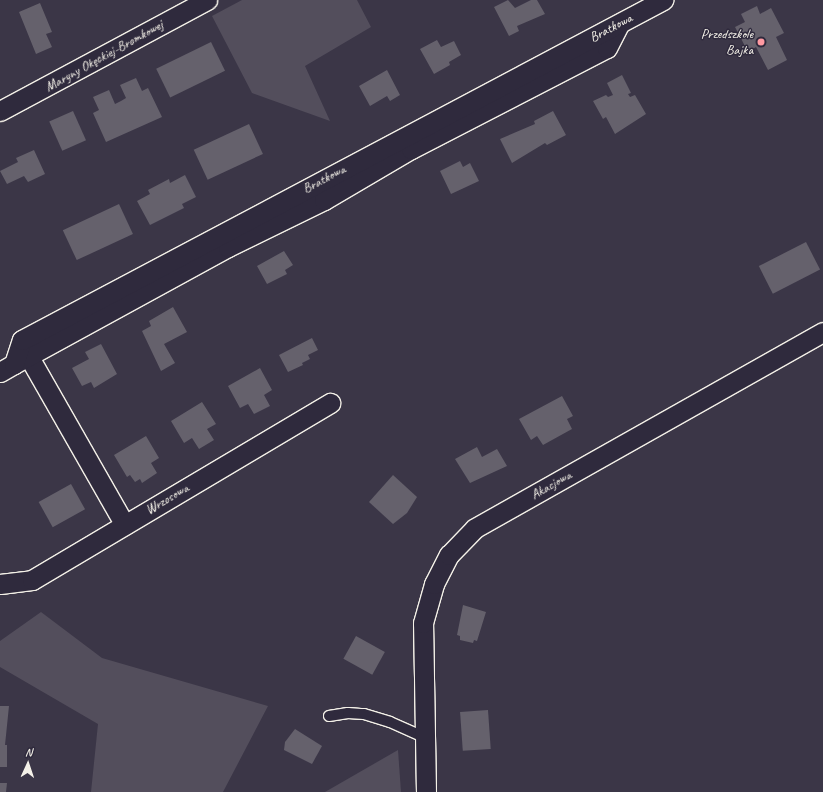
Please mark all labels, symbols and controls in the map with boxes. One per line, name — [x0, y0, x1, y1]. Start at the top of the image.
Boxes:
street label: Bratkowa — [587, 10, 635, 46]
street label: Maryny Okęckiej-Bromkowej — [42, 17, 166, 95]
place label: Przedszkole Bajka — [701, 26, 753, 58]
marker: Przedszkole Bajka — [756, 37, 766, 47]
street label: Bratkowa — [300, 161, 348, 197]
street label: Akacjowa — [528, 467, 574, 503]
street label: Wrzosowa — [142, 480, 192, 518]
north arrow — [8, 744, 48, 784]
text: N — [25, 745, 32, 759]

